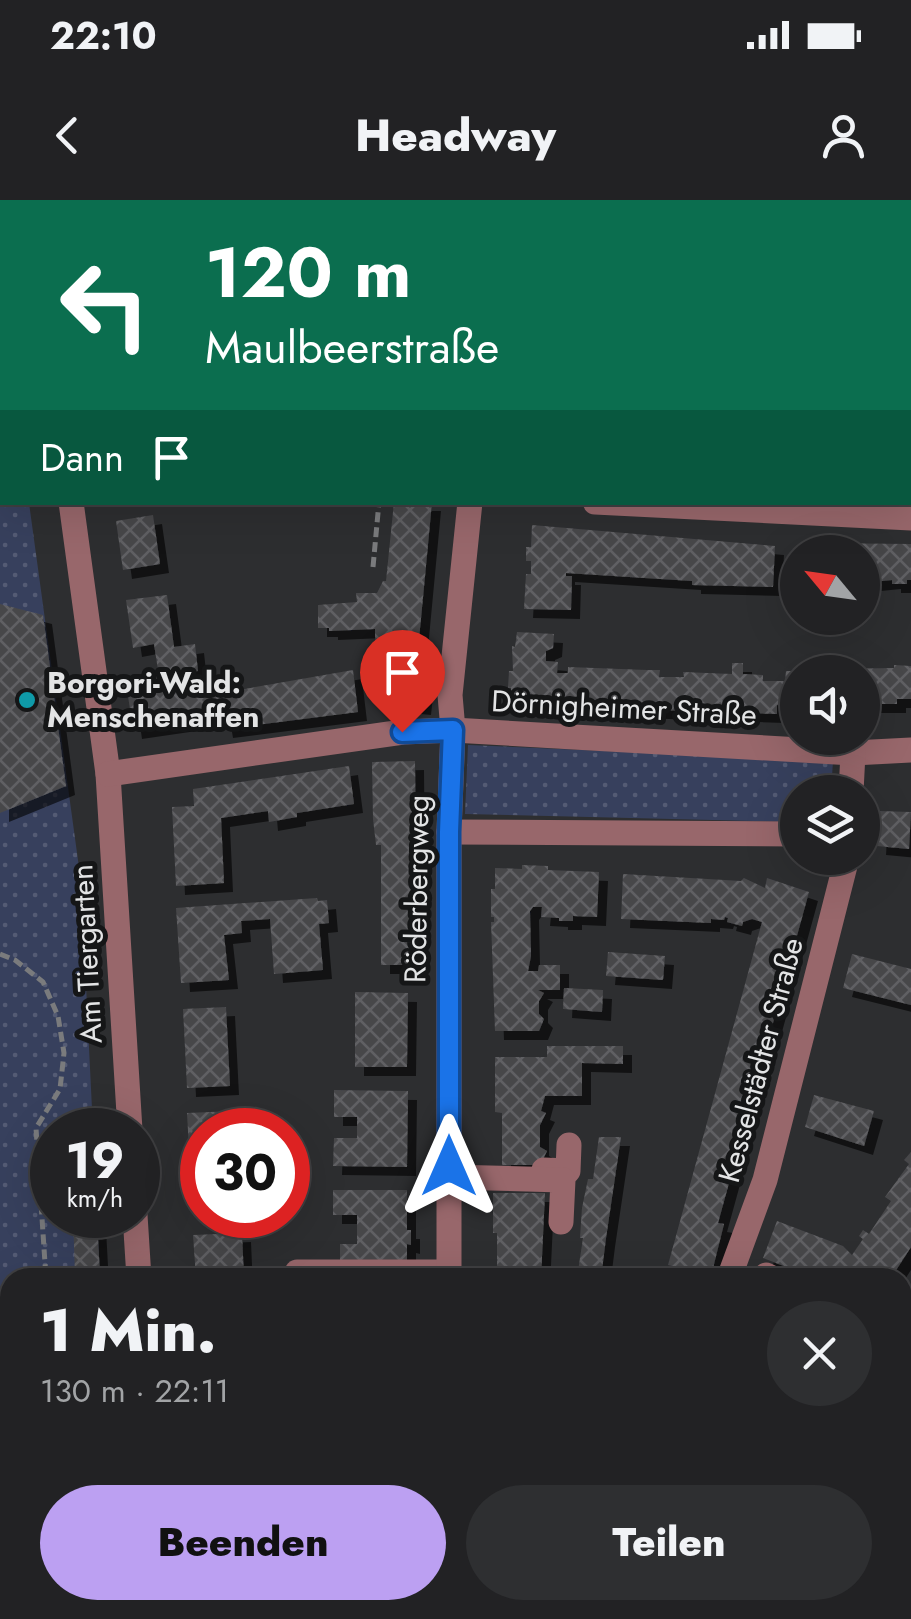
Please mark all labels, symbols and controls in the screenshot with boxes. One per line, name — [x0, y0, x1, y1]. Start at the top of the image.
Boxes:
text: 22:10 — [50, 8, 157, 63]
text: Headway — [355, 103, 556, 168]
icon: back — [40, 108, 95, 163]
icon: person — [816, 108, 871, 163]
text: 120 m — [205, 222, 411, 323]
icon: left — [40, 240, 170, 370]
text: Maulbeerstraße — [205, 315, 499, 380]
text: Dann — [40, 430, 124, 485]
icon: arrive — [144, 430, 199, 485]
north arrow — [780, 535, 880, 635]
map controls — [780, 535, 880, 875]
pin — [360, 630, 445, 733]
icon: arrive — [375, 645, 430, 700]
button: sound — [780, 655, 880, 755]
place label: Borgori-Wald: Menschenaffen — [47, 661, 259, 738]
street label: Dörnigheimer Straße — [490, 679, 758, 736]
marker: Borgori-Wald: Menschenaffen — [16, 689, 38, 711]
button: layers — [780, 775, 880, 875]
street label: Röderbergweg — [393, 795, 440, 983]
street label: Am Tiergarten — [60, 863, 113, 1045]
street label: Kesselstädter Straße — [707, 933, 814, 1187]
speed limit sign: 30 — [180, 1108, 310, 1238]
position arrow — [397, 1114, 501, 1218]
text: 19 — [66, 1124, 124, 1197]
text: km/h — [67, 1180, 123, 1216]
text: 1 Min. — [40, 1287, 217, 1374]
button: close — [767, 1301, 872, 1406]
text: 130 m · 22:11 — [40, 1368, 229, 1414]
button: Beenden — [40, 1485, 446, 1600]
button: Teilen — [466, 1485, 872, 1600]

